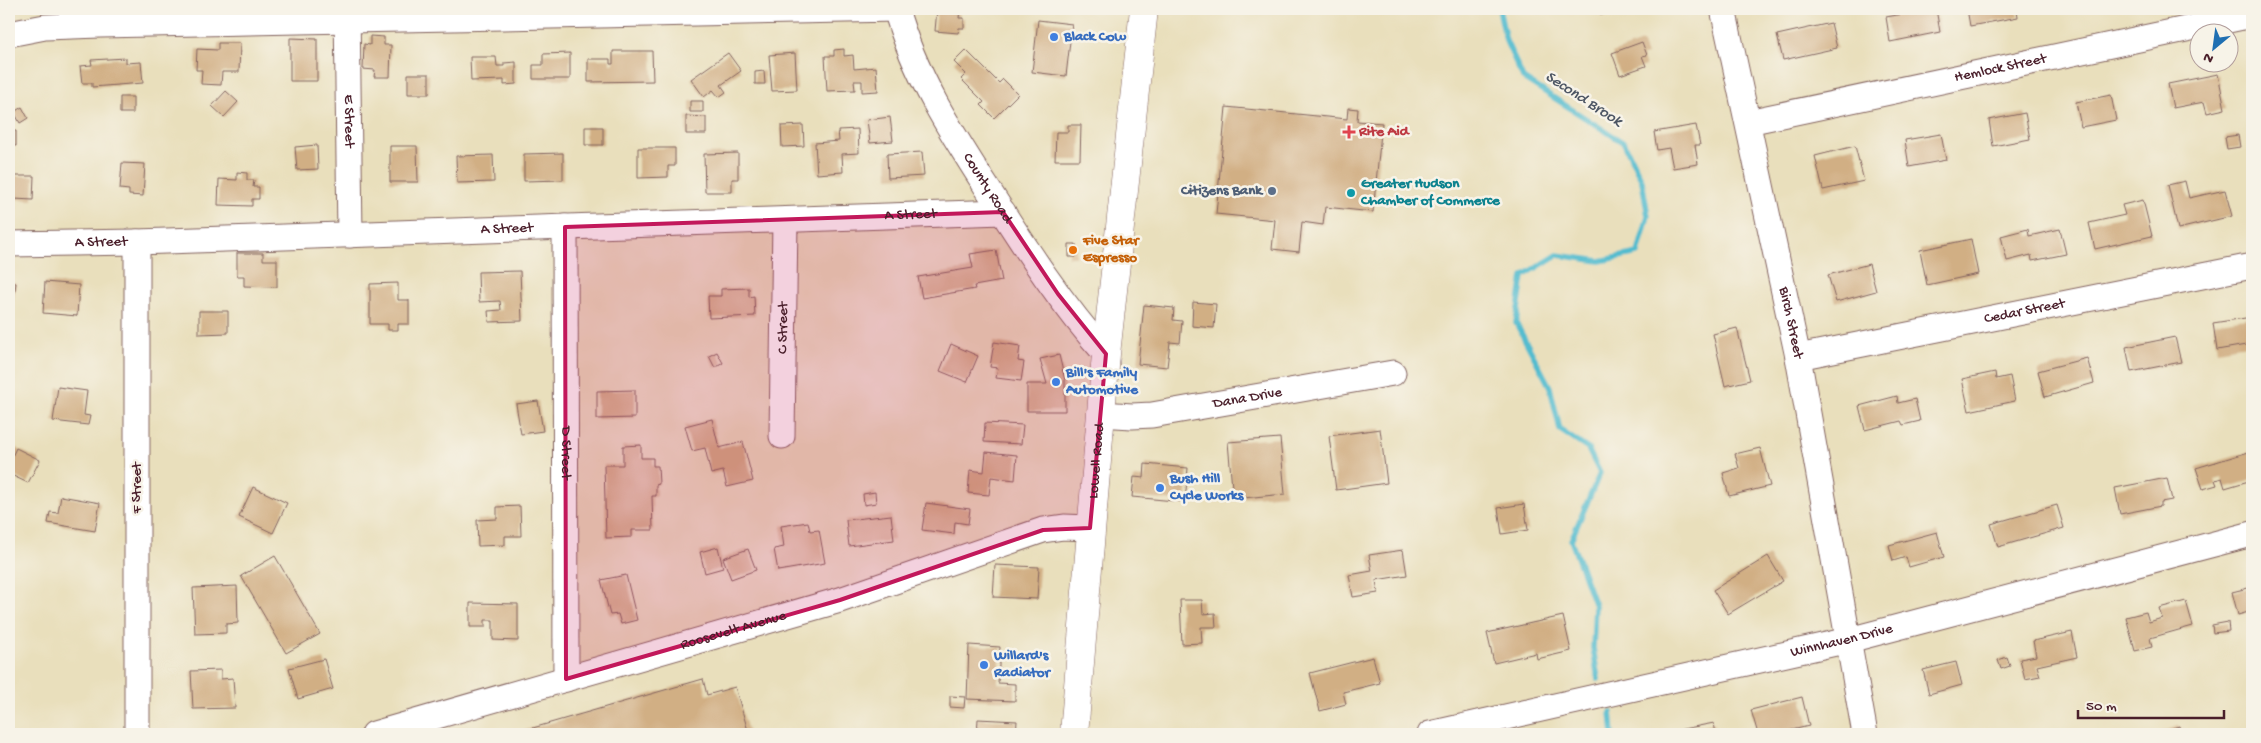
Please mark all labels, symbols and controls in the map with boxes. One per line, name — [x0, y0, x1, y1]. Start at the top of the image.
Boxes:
north arrow — [2188, 22, 2238, 72]
place label: Black Cow — [1063, 28, 1127, 46]
marker: Black Cow — [1048, 31, 1060, 43]
text: N — [2201, 48, 2217, 67]
street label: Hemlock Street — [1953, 50, 2050, 87]
water label: Second Brook — [1541, 68, 1627, 133]
street label: E Street — [339, 94, 358, 149]
place label: Rite Aid — [1358, 123, 1411, 141]
marker: Rite Aid — [1343, 126, 1355, 138]
street label: County Road — [958, 150, 1017, 228]
place label: Greater Hudson Chamber of Commerce — [1360, 175, 1501, 210]
place label: Citizens Bank — [1180, 182, 1264, 200]
marker: Citizens Bank — [1266, 185, 1278, 197]
marker: Greater Hudson Chamber of Commerce — [1345, 187, 1357, 199]
street label: A Street — [884, 205, 939, 225]
street label: A Street — [480, 219, 535, 239]
place label: Five Star Espresso — [1082, 232, 1140, 267]
street label: A Street — [75, 233, 129, 252]
marker: Five Star Espresso — [1067, 244, 1079, 256]
street label: Birch Street — [1774, 284, 1808, 362]
street label: Cedar Street — [1983, 294, 2068, 328]
street label: C Street — [774, 300, 793, 354]
place label: Bill's Family Automotive — [1065, 364, 1139, 399]
marker: Bill's Family Automotive — [1050, 376, 1062, 388]
street label: Dana Drive — [1211, 383, 1284, 413]
street label: Lowell Road — [1085, 421, 1109, 499]
street label: D Street — [556, 425, 575, 482]
street label: F Street — [128, 461, 146, 515]
place label: Bush Hill Cycle Works — [1169, 470, 1245, 505]
marker: Bush Hill Cycle Works — [1154, 482, 1166, 494]
street label: Roosevelt Avenue — [678, 607, 789, 654]
street label: Winnhaven Drive — [1789, 620, 1895, 662]
place label: Willard's Radiator — [993, 647, 1051, 682]
marker: Willard's Radiator — [978, 659, 990, 671]
scale bar — [2078, 688, 2225, 720]
text: 50 m — [2086, 698, 2117, 716]

